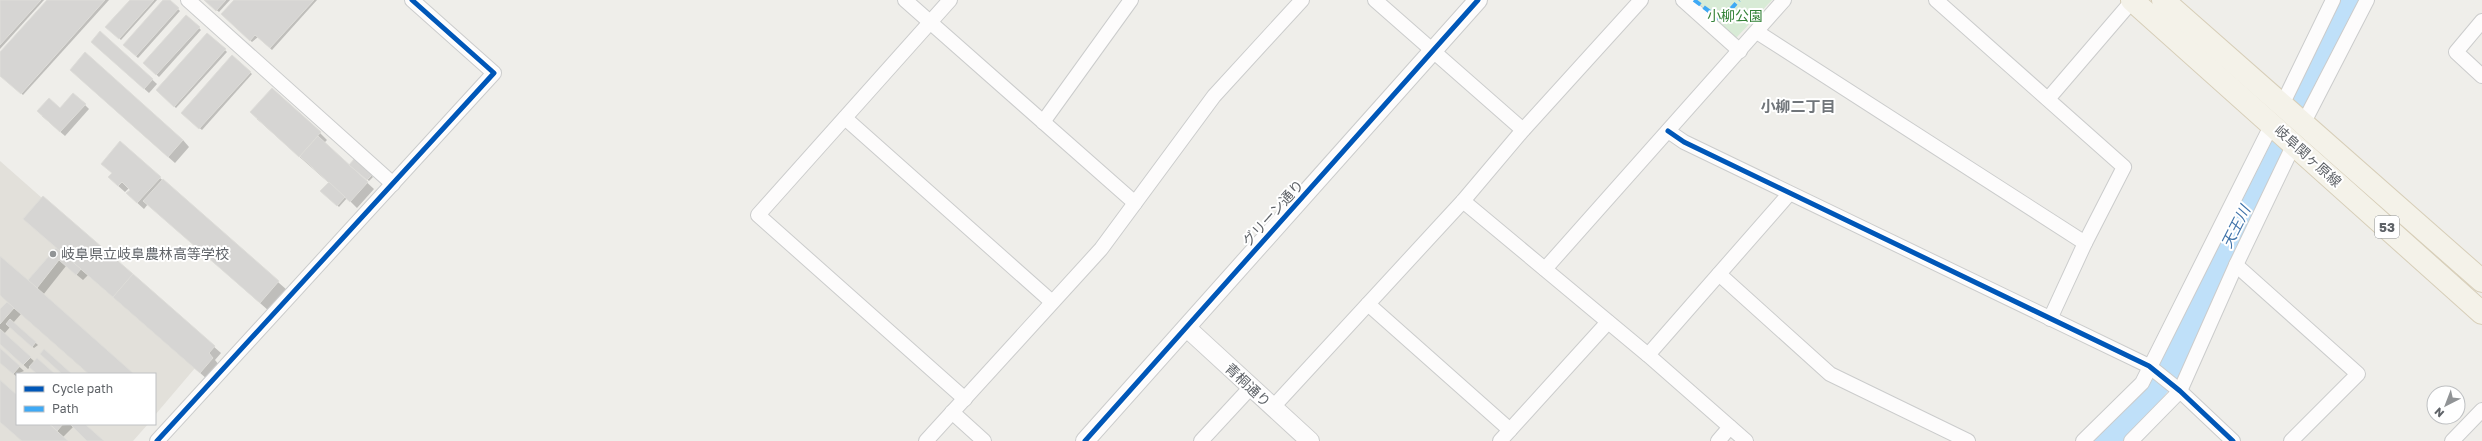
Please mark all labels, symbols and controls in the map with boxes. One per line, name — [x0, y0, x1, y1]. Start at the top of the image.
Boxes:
park label: 小柳公園 — [1707, 7, 1763, 24]
district label: 小柳二丁目 — [1760, 97, 1836, 115]
street label: 岐阜関ヶ原線 — [2271, 121, 2345, 190]
street label: グリーン通り — [1238, 176, 1307, 249]
water label: 天王川 — [2217, 201, 2254, 251]
road number: 53 — [2375, 216, 2399, 238]
place label: 岐阜県立岐阜農林高等学校 — [61, 245, 229, 262]
marker: 岐阜県立岐阜農林高等学校 — [48, 249, 58, 259]
street label: 青桐通り — [1222, 359, 1275, 410]
legend — [16, 373, 156, 425]
text: Cycle path — [52, 381, 113, 396]
north arrow — [2426, 385, 2466, 425]
text: Path — [52, 401, 79, 416]
text: N — [2432, 405, 2446, 420]

